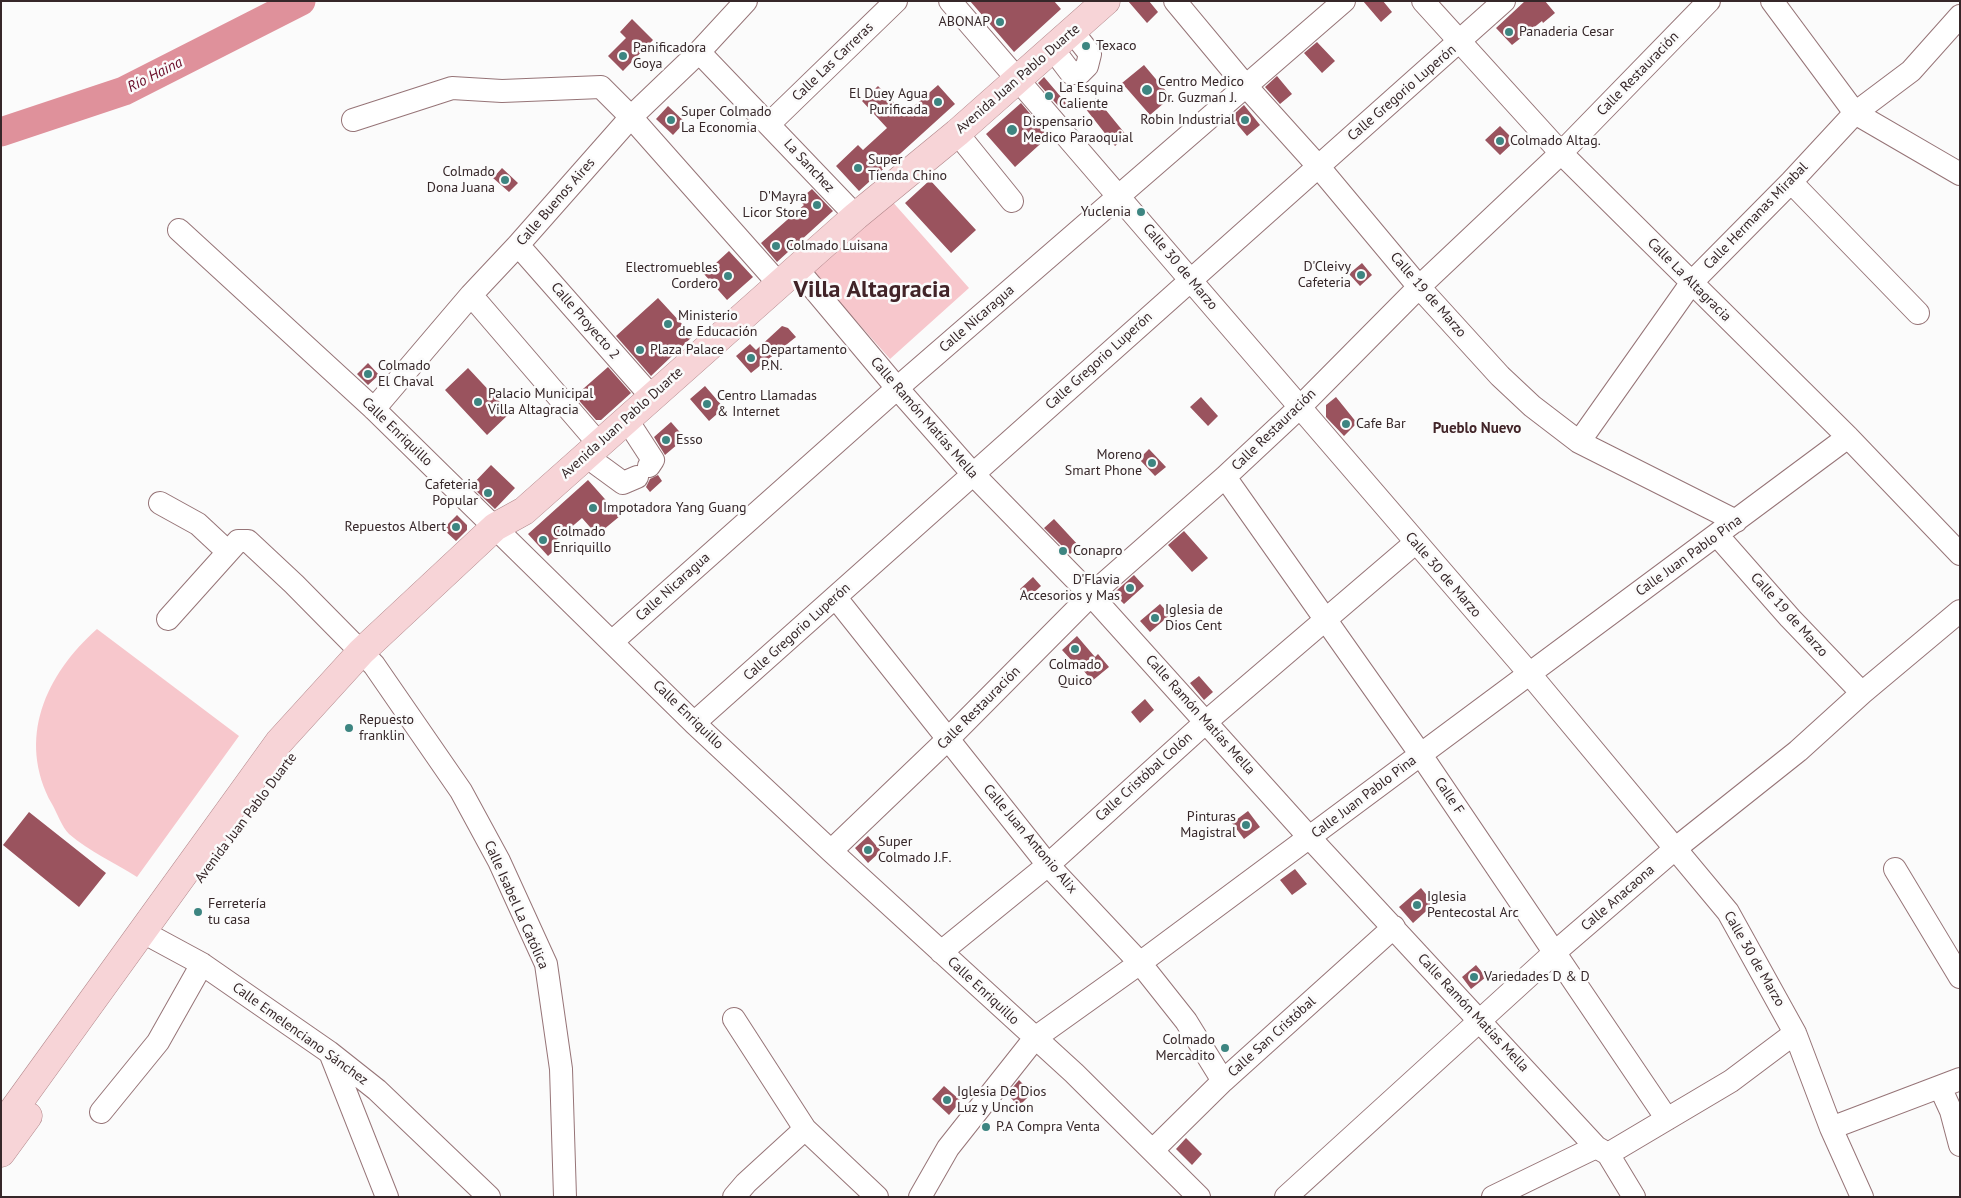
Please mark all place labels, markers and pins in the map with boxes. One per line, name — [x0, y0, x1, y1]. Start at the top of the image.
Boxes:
place label: ABONAP — [939, 14, 990, 30]
marker: ABONAP — [994, 16, 1006, 28]
place label: Panaderia Cesar — [1519, 24, 1614, 40]
marker: Panaderia Cesar — [1503, 26, 1515, 38]
place label: Texaco — [1096, 38, 1136, 54]
place label: Panificadora Goya — [633, 40, 706, 72]
marker: Texaco — [1080, 40, 1092, 52]
marker: Panificadora Goya — [617, 50, 629, 62]
place label: Centro Medico Dr. Guzman J. — [1158, 74, 1244, 106]
place label: La Esquina Caliente — [1059, 80, 1123, 112]
marker: Centro Medico Dr. Guzman J. — [1140, 83, 1154, 97]
place label: El Duey Agua Purificada — [849, 86, 928, 118]
marker: La Esquina Caliente — [1043, 90, 1055, 102]
marker: El Duey Agua Purificada — [932, 96, 944, 108]
place label: Super Colmado La Economia — [681, 104, 772, 136]
place label: Robin Industrial — [1140, 112, 1235, 128]
marker: Super Colmado La Economia — [665, 114, 677, 126]
place label: Dispensario Medico Paraoquial — [1023, 114, 1133, 146]
marker: Robin Industrial — [1239, 114, 1251, 126]
marker: Dispensario Medico Paraoquial — [1005, 123, 1019, 137]
place label: Colmado Altag. — [1510, 133, 1601, 149]
marker: Colmado Altag. — [1494, 135, 1506, 147]
place label: Super Tienda Chino — [868, 152, 947, 184]
marker: Super Tienda Chino — [852, 162, 864, 174]
place label: Colmado Dona Juana — [427, 164, 495, 196]
marker: Colmado Dona Juana — [499, 174, 511, 186]
place label: D'Mayra Licor Store — [743, 189, 807, 222]
marker: D'Mayra Licor Store — [811, 199, 823, 211]
place label: Yuclenia — [1081, 204, 1131, 220]
marker: Yuclenia — [1135, 206, 1147, 218]
place label: Colmado Luisana — [786, 238, 888, 254]
marker: Colmado Luisana — [770, 240, 782, 252]
place label: D'Cleivy Cafeteria — [1298, 259, 1351, 292]
place label: Electromuebles Cordero — [625, 260, 718, 292]
marker: D'Cleivy Cafeteria — [1355, 269, 1367, 281]
marker: Electromuebles Cordero — [722, 270, 734, 282]
place label: Ministerio de Educación — [678, 308, 757, 341]
marker: Ministerio de Educación — [662, 318, 674, 330]
place label: Plaza Palace — [650, 342, 724, 358]
place label: Departamento P.N. — [761, 342, 847, 374]
marker: Plaza Palace — [634, 344, 646, 356]
marker: Departamento P.N. — [745, 352, 757, 364]
place label: Colmado El Chaval — [378, 358, 434, 391]
marker: Colmado El Chaval — [362, 368, 374, 380]
place label: Palacio Municipal Villa Altagracia — [488, 386, 593, 418]
place label: Centro Llamadas & Internet — [717, 388, 817, 421]
marker: Palacio Municipal Villa Altagracia — [472, 396, 484, 408]
marker: Centro Llamadas & Internet — [701, 398, 713, 410]
place label: Cafe Bar — [1356, 416, 1406, 432]
marker: Cafe Bar — [1340, 418, 1352, 430]
place label: Esso — [676, 432, 703, 448]
marker: Esso — [660, 434, 672, 446]
place label: Moreno Smart Phone — [1065, 447, 1142, 480]
marker: Moreno Smart Phone — [1146, 457, 1158, 469]
place label: Cafeteria Popular — [425, 477, 478, 510]
marker: Cafeteria Popular — [482, 487, 494, 499]
place label: Impotadora Yang Guang — [603, 500, 747, 516]
marker: Impotadora Yang Guang — [587, 502, 599, 514]
place label: Repuestos Albert — [345, 519, 446, 535]
marker: Repuestos Albert — [450, 521, 462, 533]
place label: Colmado Enriquillo — [553, 524, 611, 556]
marker: Colmado Enriquillo — [537, 534, 549, 546]
place label: Conapro — [1073, 543, 1122, 559]
marker: Conapro — [1057, 545, 1069, 557]
place label: D'Flavia Accesorios y Mas — [1020, 572, 1120, 604]
marker: D'Flavia Accesorios y Mas — [1124, 582, 1136, 594]
place label: Iglesia de Dios Cent — [1165, 602, 1223, 634]
marker: Iglesia de Dios Cent — [1149, 612, 1161, 624]
marker: Colmado Quico — [1069, 643, 1081, 655]
place label: Colmado Quico — [1049, 657, 1101, 690]
place label: Repuesto franklin — [359, 712, 414, 744]
marker: Repuesto franklin — [343, 722, 355, 734]
place label: Pinturas Magistral — [1180, 809, 1236, 842]
marker: Pinturas Magistral — [1240, 819, 1252, 831]
place label: Super Colmado J.F. — [878, 834, 951, 866]
marker: Super Colmado J.F. — [862, 844, 874, 856]
place label: Iglesia Pentecostal Arc — [1427, 889, 1519, 922]
place label: Ferretería tu casa — [208, 896, 266, 929]
marker: Iglesia Pentecostal Arc — [1411, 899, 1423, 911]
marker: Ferretería tu casa — [192, 906, 204, 918]
place label: Variedades D & D — [1484, 969, 1590, 985]
marker: Variedades D & D — [1468, 971, 1480, 983]
place label: Colmado Mercadito — [1155, 1032, 1215, 1064]
marker: Colmado Mercadito — [1219, 1042, 1231, 1054]
place label: Iglesia De Dios Luz y Uncion — [957, 1084, 1046, 1116]
marker: Iglesia De Dios Luz y Uncion — [941, 1094, 953, 1106]
place label: P.A Compra Venta — [996, 1119, 1100, 1135]
marker: P.A Compra Venta — [980, 1121, 992, 1133]

